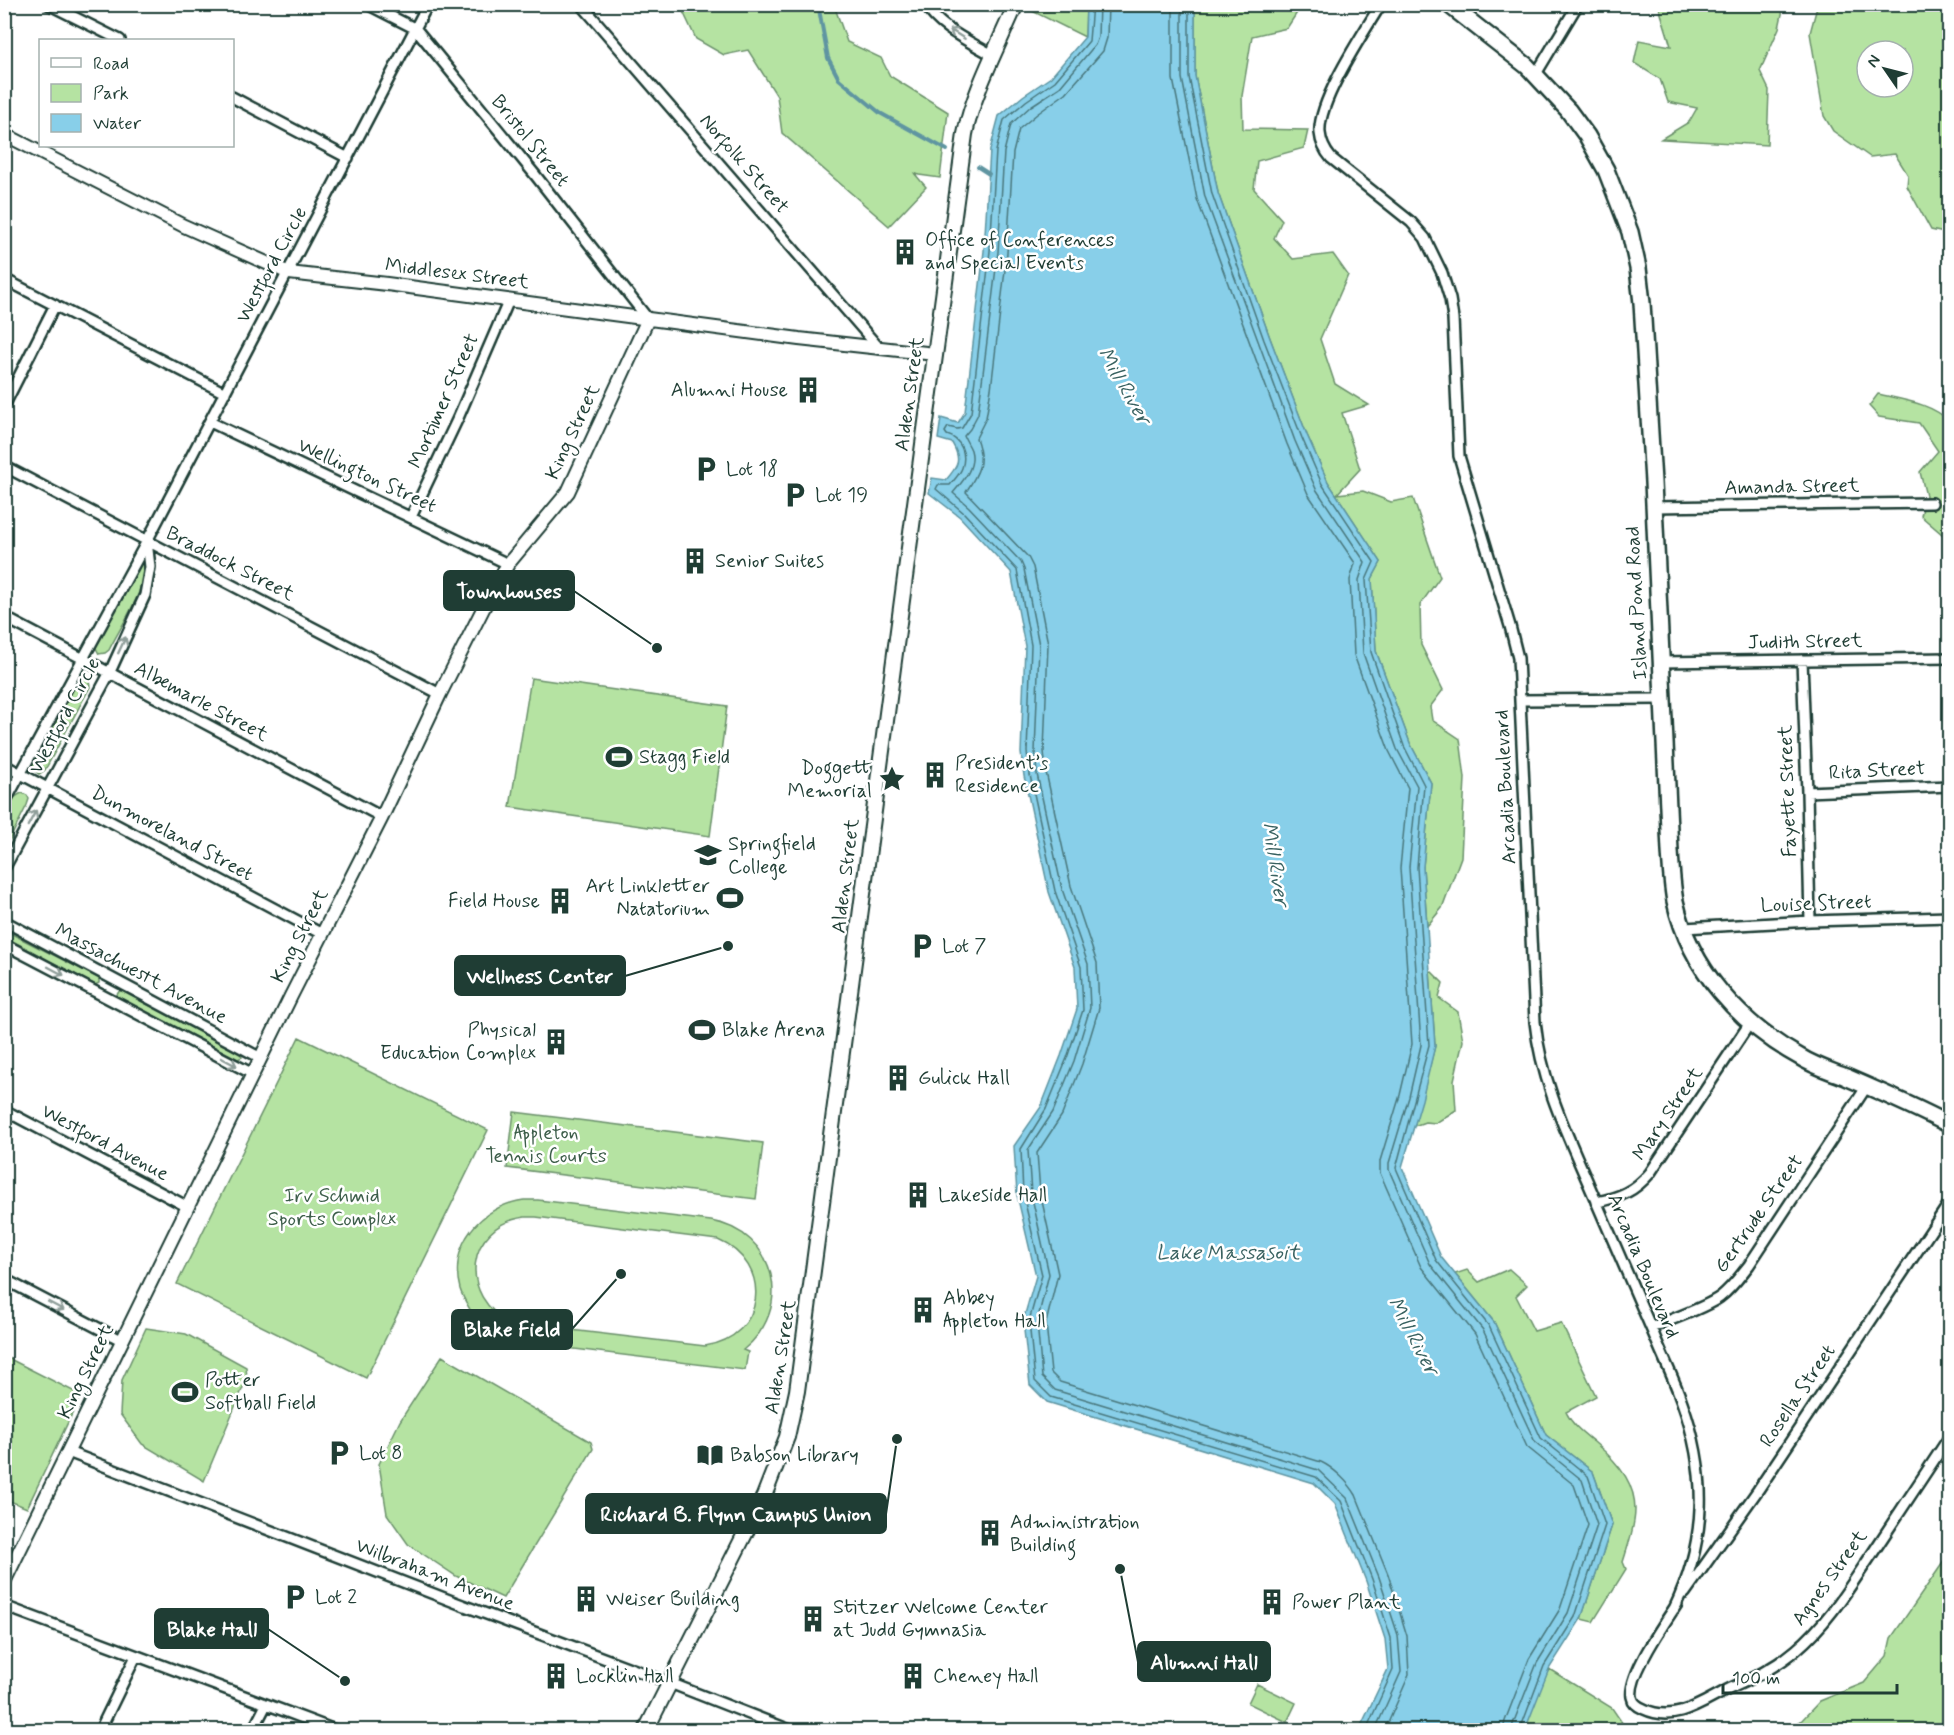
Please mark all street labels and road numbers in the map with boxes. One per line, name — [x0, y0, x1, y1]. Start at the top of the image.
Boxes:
street label: Bristol Street — [484, 89, 576, 193]
street label: Norfolk Street — [692, 108, 795, 221]
street label: Westford Circle — [230, 202, 316, 329]
street label: Middlesex Street — [383, 252, 531, 296]
street label: Mortimer Street — [402, 329, 486, 473]
street label: Alden Street — [889, 335, 931, 453]
street label: King Street — [539, 380, 608, 484]
street label: Wellington Street — [292, 432, 441, 522]
street label: Amanda Street — [1724, 472, 1860, 502]
street label: Braddock Street — [161, 520, 299, 608]
street label: Island Pond Road — [1619, 525, 1655, 681]
street label: Judith Street — [1747, 627, 1863, 657]
street label: Westford Circle — [23, 653, 109, 780]
street label: Albemarle Street — [129, 655, 273, 749]
street label: Arcadia Boulevard — [1488, 709, 1524, 865]
street label: Fayette Street — [1772, 724, 1804, 858]
street label: Rita Street — [1828, 755, 1926, 787]
street label: Dunmoreland Street — [86, 780, 258, 888]
street label: Alden Street — [826, 817, 866, 935]
street label: King Street — [265, 884, 336, 988]
street label: Louise Street — [1760, 889, 1872, 919]
street label: Massachuestt Avenue — [50, 917, 232, 1031]
street label: Mary Street — [1627, 1061, 1710, 1166]
street label: Westford Avenue — [36, 1098, 174, 1190]
street label: Gertrude Street — [1708, 1149, 1810, 1279]
street label: Arcadia Boulevard — [1600, 1189, 1686, 1343]
street label: Alden Street — [759, 1298, 803, 1416]
street label: King Street — [51, 1320, 122, 1424]
street label: Rosella Street — [1754, 1339, 1842, 1453]
street label: Agnes Street — [1786, 1524, 1874, 1631]
street label: Wilbraham Avenue — [352, 1532, 518, 1618]

